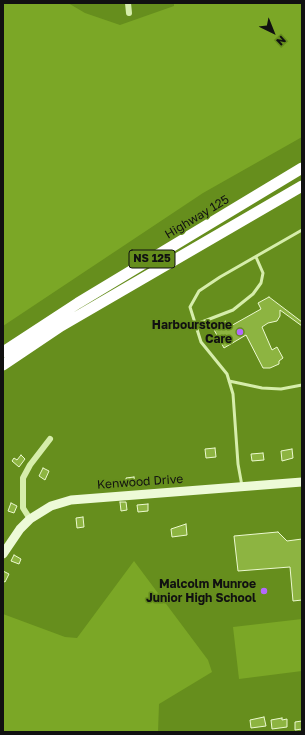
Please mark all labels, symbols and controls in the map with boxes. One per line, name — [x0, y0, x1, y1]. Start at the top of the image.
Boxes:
north arrow — [253, 12, 293, 52]
text: N — [274, 34, 289, 49]
street label: Highway 125 — [162, 192, 232, 242]
road number: NS 125 — [129, 250, 175, 268]
place label: Harbourstone Care — [152, 318, 232, 346]
marker: Harbourstone Care — [235, 327, 245, 337]
street label: Kenwood Drive — [96, 472, 184, 492]
place label: Malcolm Munroe Junior High School — [146, 577, 256, 605]
marker: Malcolm Munroe Junior High School — [259, 586, 269, 596]

